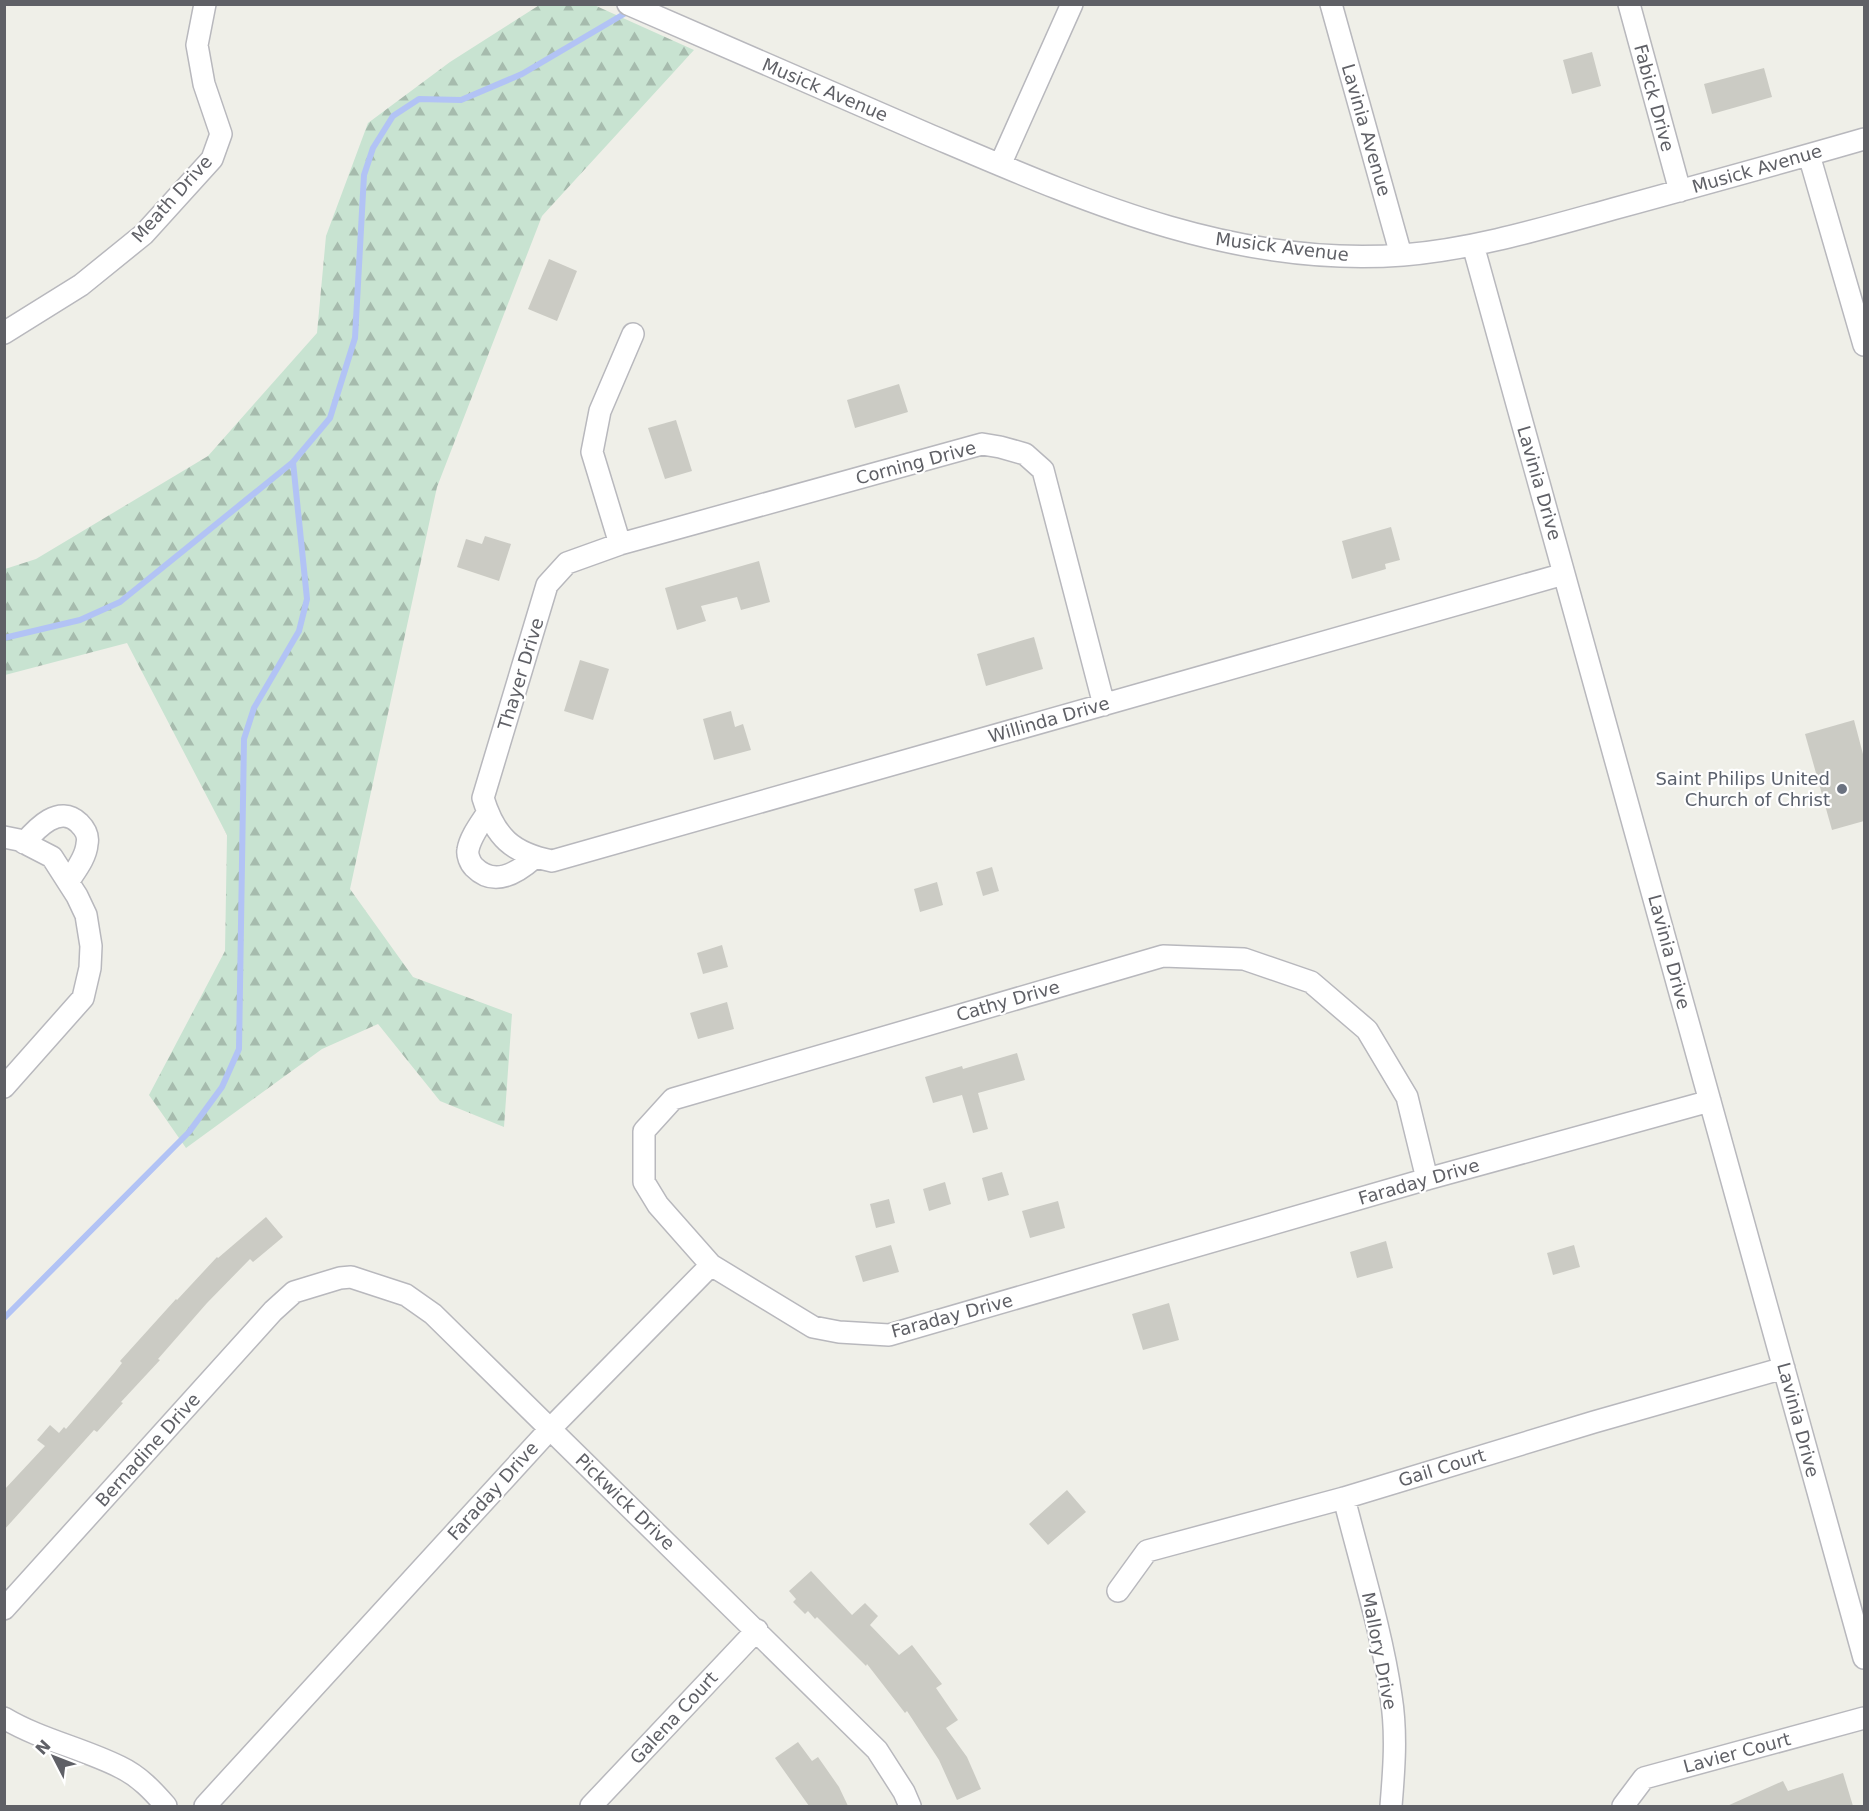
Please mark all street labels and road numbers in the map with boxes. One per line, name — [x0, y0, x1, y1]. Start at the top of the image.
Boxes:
street label: Fabick Drive — [1630, 42, 1679, 154]
street label: Musick Avenue — [759, 54, 891, 125]
street label: Lavinia Avenue — [1338, 61, 1395, 198]
street label: Musick Avenue — [1689, 140, 1824, 197]
street label: Meath Drive — [127, 151, 216, 246]
street label: Musick Avenue — [1214, 228, 1350, 265]
street label: Lavinia Drive — [1513, 423, 1566, 542]
street label: Corning Drive — [853, 436, 978, 489]
street label: Thayer Drive — [493, 615, 548, 733]
street label: Willinda Drive — [986, 692, 1112, 747]
street label: Lavinia Drive — [1644, 892, 1695, 1012]
street label: Cathy Drive — [954, 976, 1062, 1025]
street label: Faraday Drive — [1356, 1154, 1482, 1209]
street label: Faraday Drive — [889, 1289, 1015, 1342]
street label: Lavinia Drive — [1773, 1360, 1824, 1480]
street label: Bernadine Drive — [91, 1389, 204, 1511]
street label: Faraday Drive — [443, 1437, 542, 1544]
street label: Gail Court — [1396, 1444, 1488, 1491]
street label: Pickwick Drive — [571, 1449, 679, 1554]
street label: Mallory Drive — [1358, 1590, 1401, 1711]
street label: Galena Court — [625, 1667, 722, 1768]
street label: Lavier Court — [1681, 1728, 1793, 1777]

